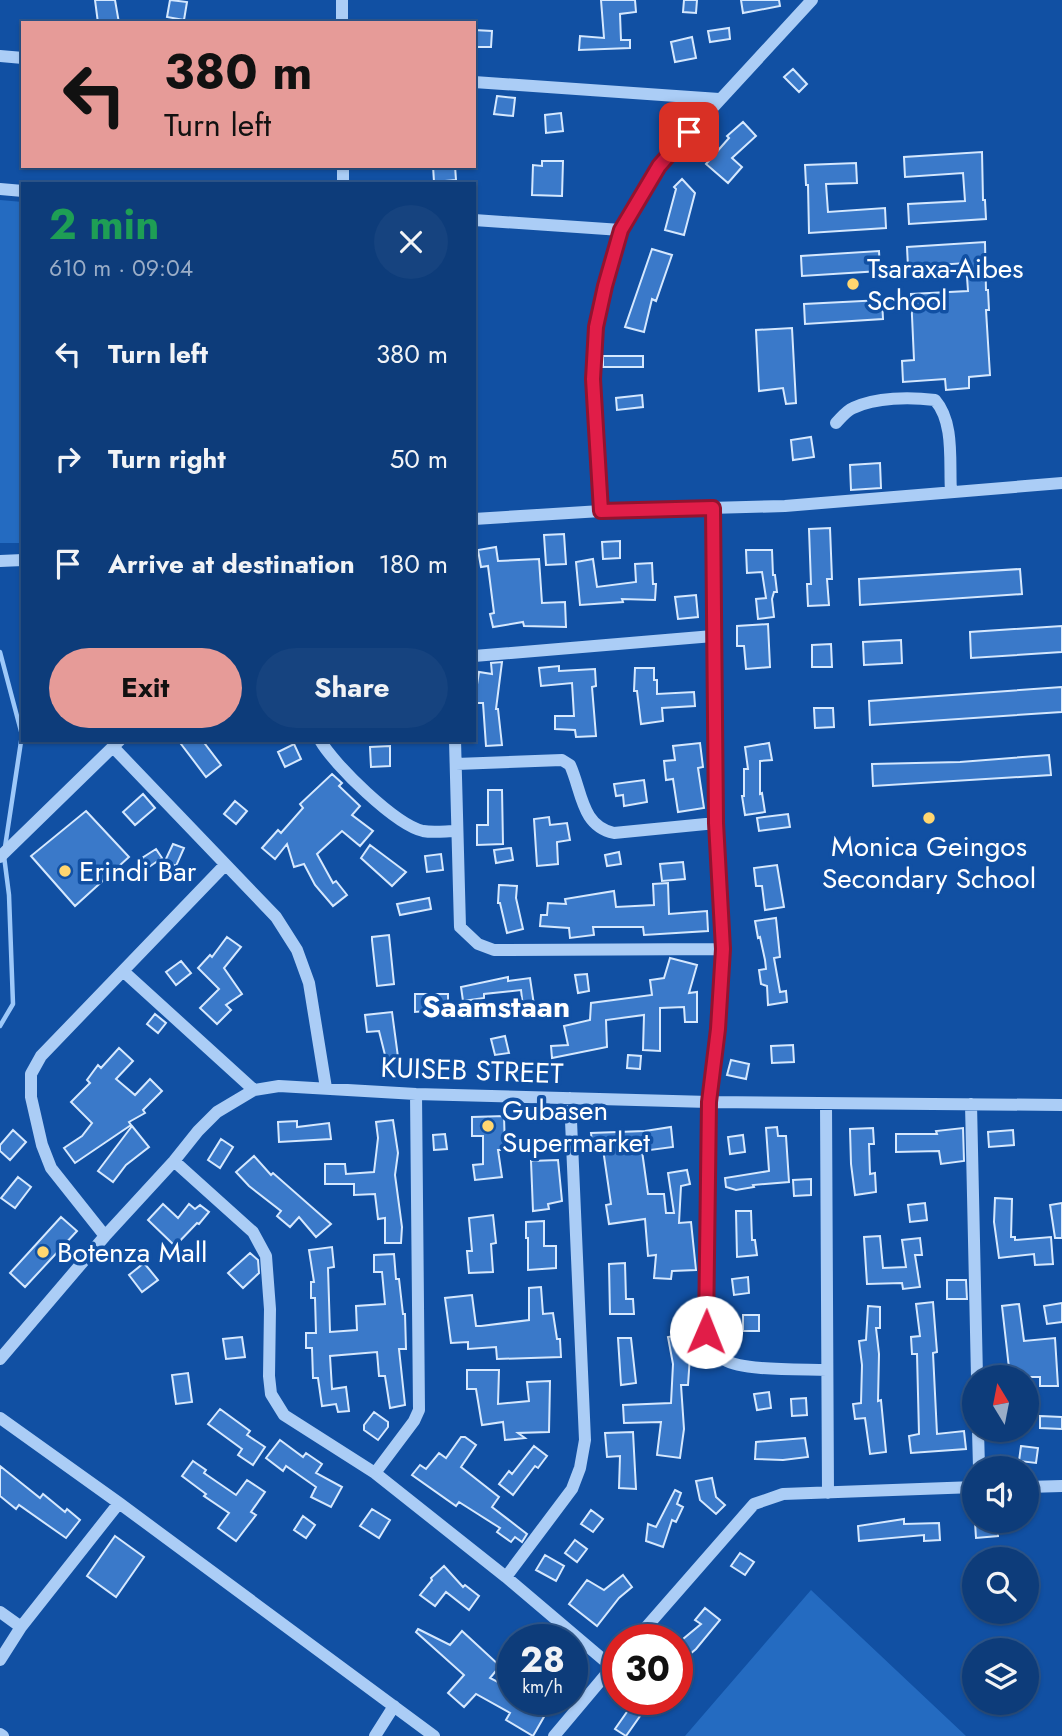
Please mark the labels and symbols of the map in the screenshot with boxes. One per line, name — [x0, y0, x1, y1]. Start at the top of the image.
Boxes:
pin — [659, 102, 719, 162]
place label: Tsaraxa-Aibes School — [867, 248, 1024, 321]
marker: Tsaraxa-Aibes School — [845, 276, 861, 292]
marker: Monica Geingos Secondary School — [921, 810, 937, 826]
place label: Monica Geingos Secondary School — [822, 826, 1036, 899]
place label: Erindi Bar — [79, 851, 197, 892]
marker: Erindi Bar — [57, 863, 73, 879]
district label: Saamstaan — [422, 985, 570, 1028]
street label: KUISEB STREET — [380, 1047, 564, 1094]
place label: Gubasen Supermarket — [502, 1090, 650, 1163]
marker: Gubasen Supermarket — [480, 1118, 496, 1134]
place label: Botenza Mall — [57, 1232, 208, 1273]
marker: Botenza Mall — [35, 1244, 51, 1260]
position arrow — [669, 1295, 743, 1369]
north arrow — [962, 1365, 1040, 1442]
speed limit sign: 30 — [602, 1624, 693, 1715]

